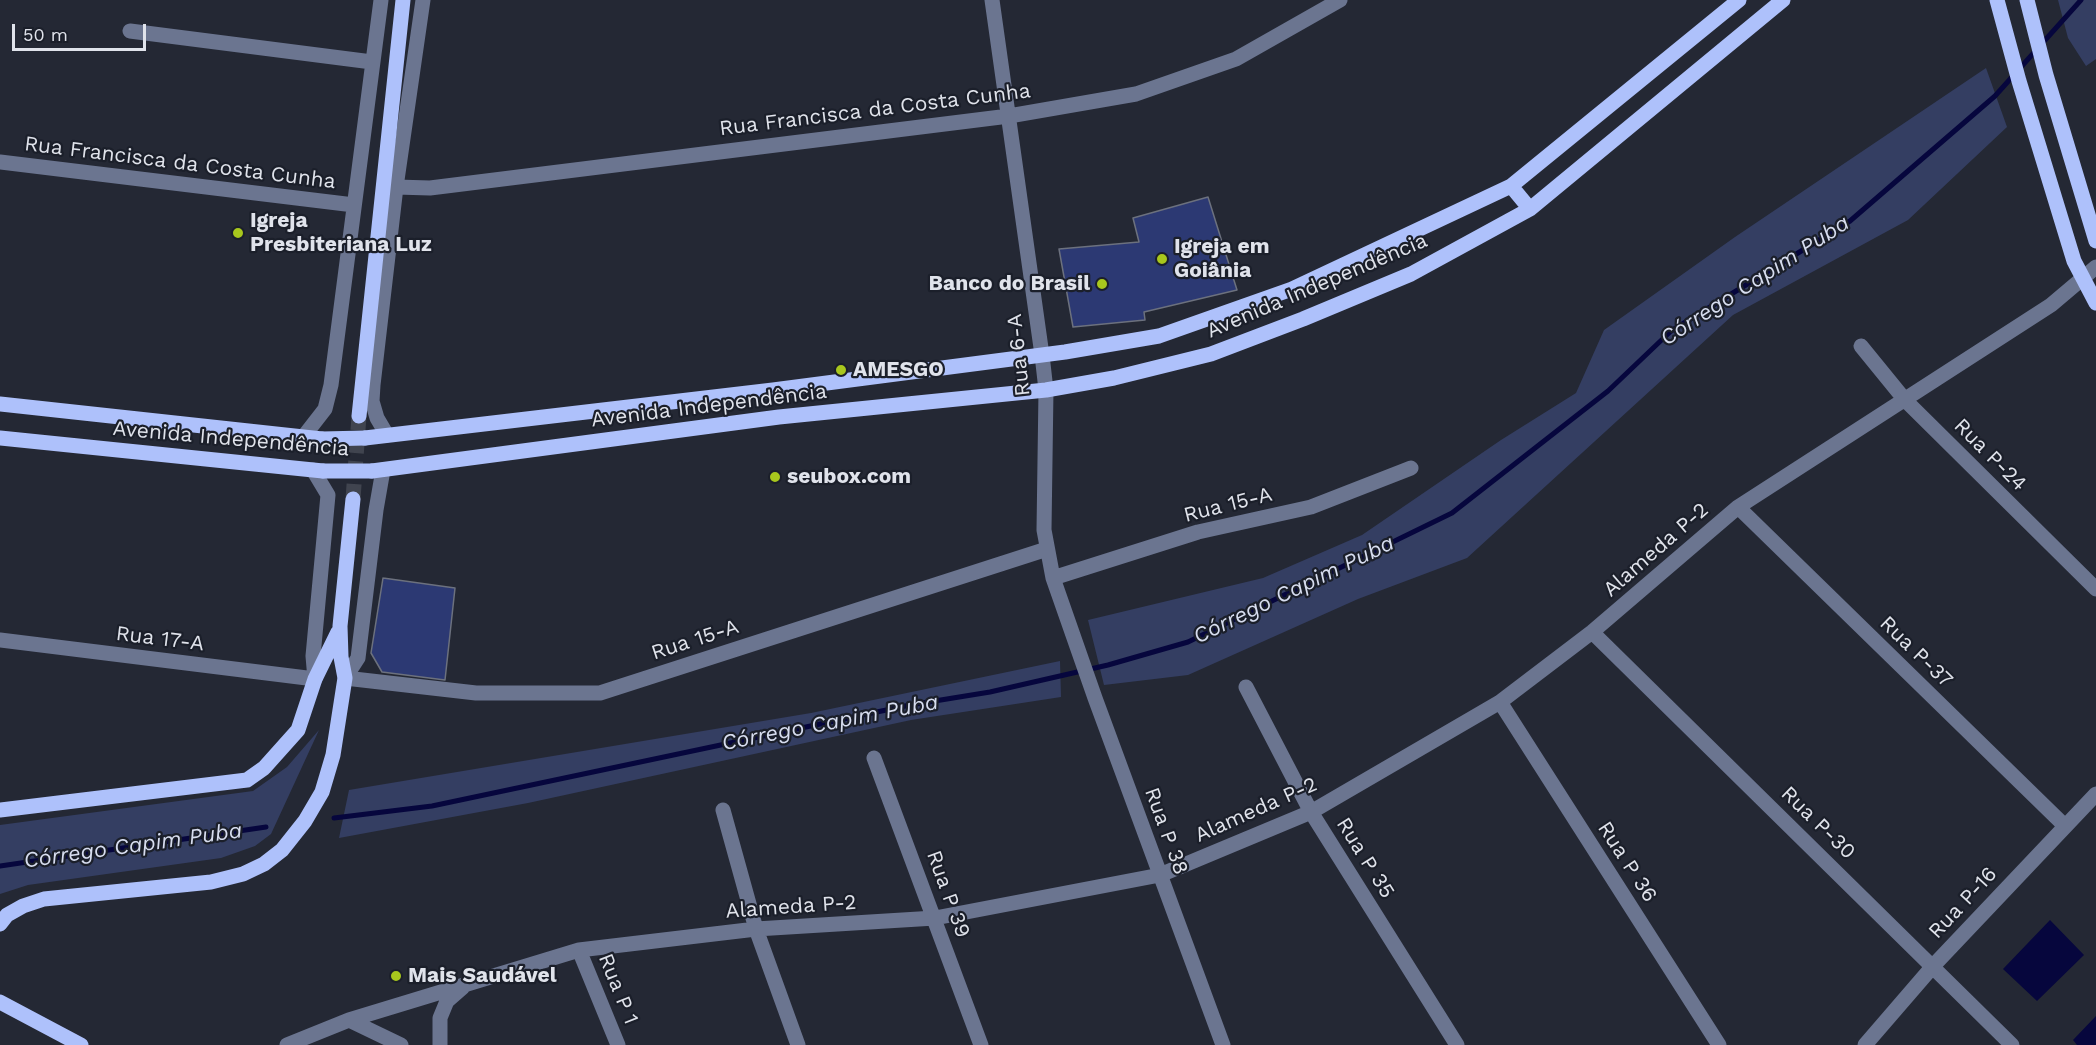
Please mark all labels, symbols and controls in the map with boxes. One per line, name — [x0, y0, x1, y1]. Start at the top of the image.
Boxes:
scale bar — [15, 12, 148, 50]
text: 50 m — [23, 24, 68, 45]
street label: Rua Francisca da Costa Cunha — [718, 78, 1032, 142]
street label: Rua Francisca da Costa Cunha — [23, 131, 337, 195]
place label: Igreja Presbiteriana Luz — [250, 208, 432, 258]
water label: Córrego Capim Puba — [1655, 210, 1855, 352]
marker: Igreja Presbiteriana Luz — [231, 226, 245, 240]
street label: Avenida Independência — [1203, 228, 1431, 344]
place label: Igreja em Goiânia — [1174, 234, 1269, 284]
marker: Igreja em Goiânia — [1155, 252, 1169, 266]
place label: Banco do Brasil — [929, 271, 1090, 297]
marker: Banco do Brasil — [1095, 277, 1109, 291]
street label: Rua 6-A — [1002, 313, 1036, 397]
place label: AMESGO — [853, 357, 944, 383]
marker: AMESGO — [834, 363, 848, 377]
street label: Avenida Independência — [590, 379, 828, 433]
street label: Rua P-24 — [1948, 413, 2032, 497]
street label: Avenida Independência — [112, 416, 350, 462]
place label: seubox.com — [787, 464, 911, 490]
marker: seubox.com — [768, 470, 782, 484]
street label: Rua 15-A — [1181, 482, 1275, 528]
street label: Alameda P-2 — [1598, 498, 1714, 602]
water label: Córrego Capim Puba — [1189, 530, 1399, 650]
street label: Rua P-37 — [1874, 611, 1958, 693]
street label: Rua 15-A — [648, 614, 742, 666]
street label: Rua 17-A — [114, 621, 206, 657]
water label: Córrego Capim Puba — [719, 689, 941, 757]
street label: Alameda P-2 — [1191, 772, 1321, 848]
street label: Rua P-30 — [1776, 781, 1860, 865]
street label: Rua P 38 — [1139, 784, 1193, 878]
street label: Rua P 35 — [1330, 813, 1400, 903]
street label: Rua P 36 — [1592, 817, 1662, 907]
water label: Córrego Capim Puba — [22, 818, 244, 874]
street label: Rua P 39 — [921, 847, 975, 941]
street label: Rua P-16 — [1923, 862, 2003, 944]
street label: Alameda P-2 — [725, 890, 857, 924]
street label: Rua P 1 — [592, 950, 644, 1028]
place label: Mais Saudável — [408, 963, 557, 989]
marker: Mais Saudável — [389, 969, 403, 983]

